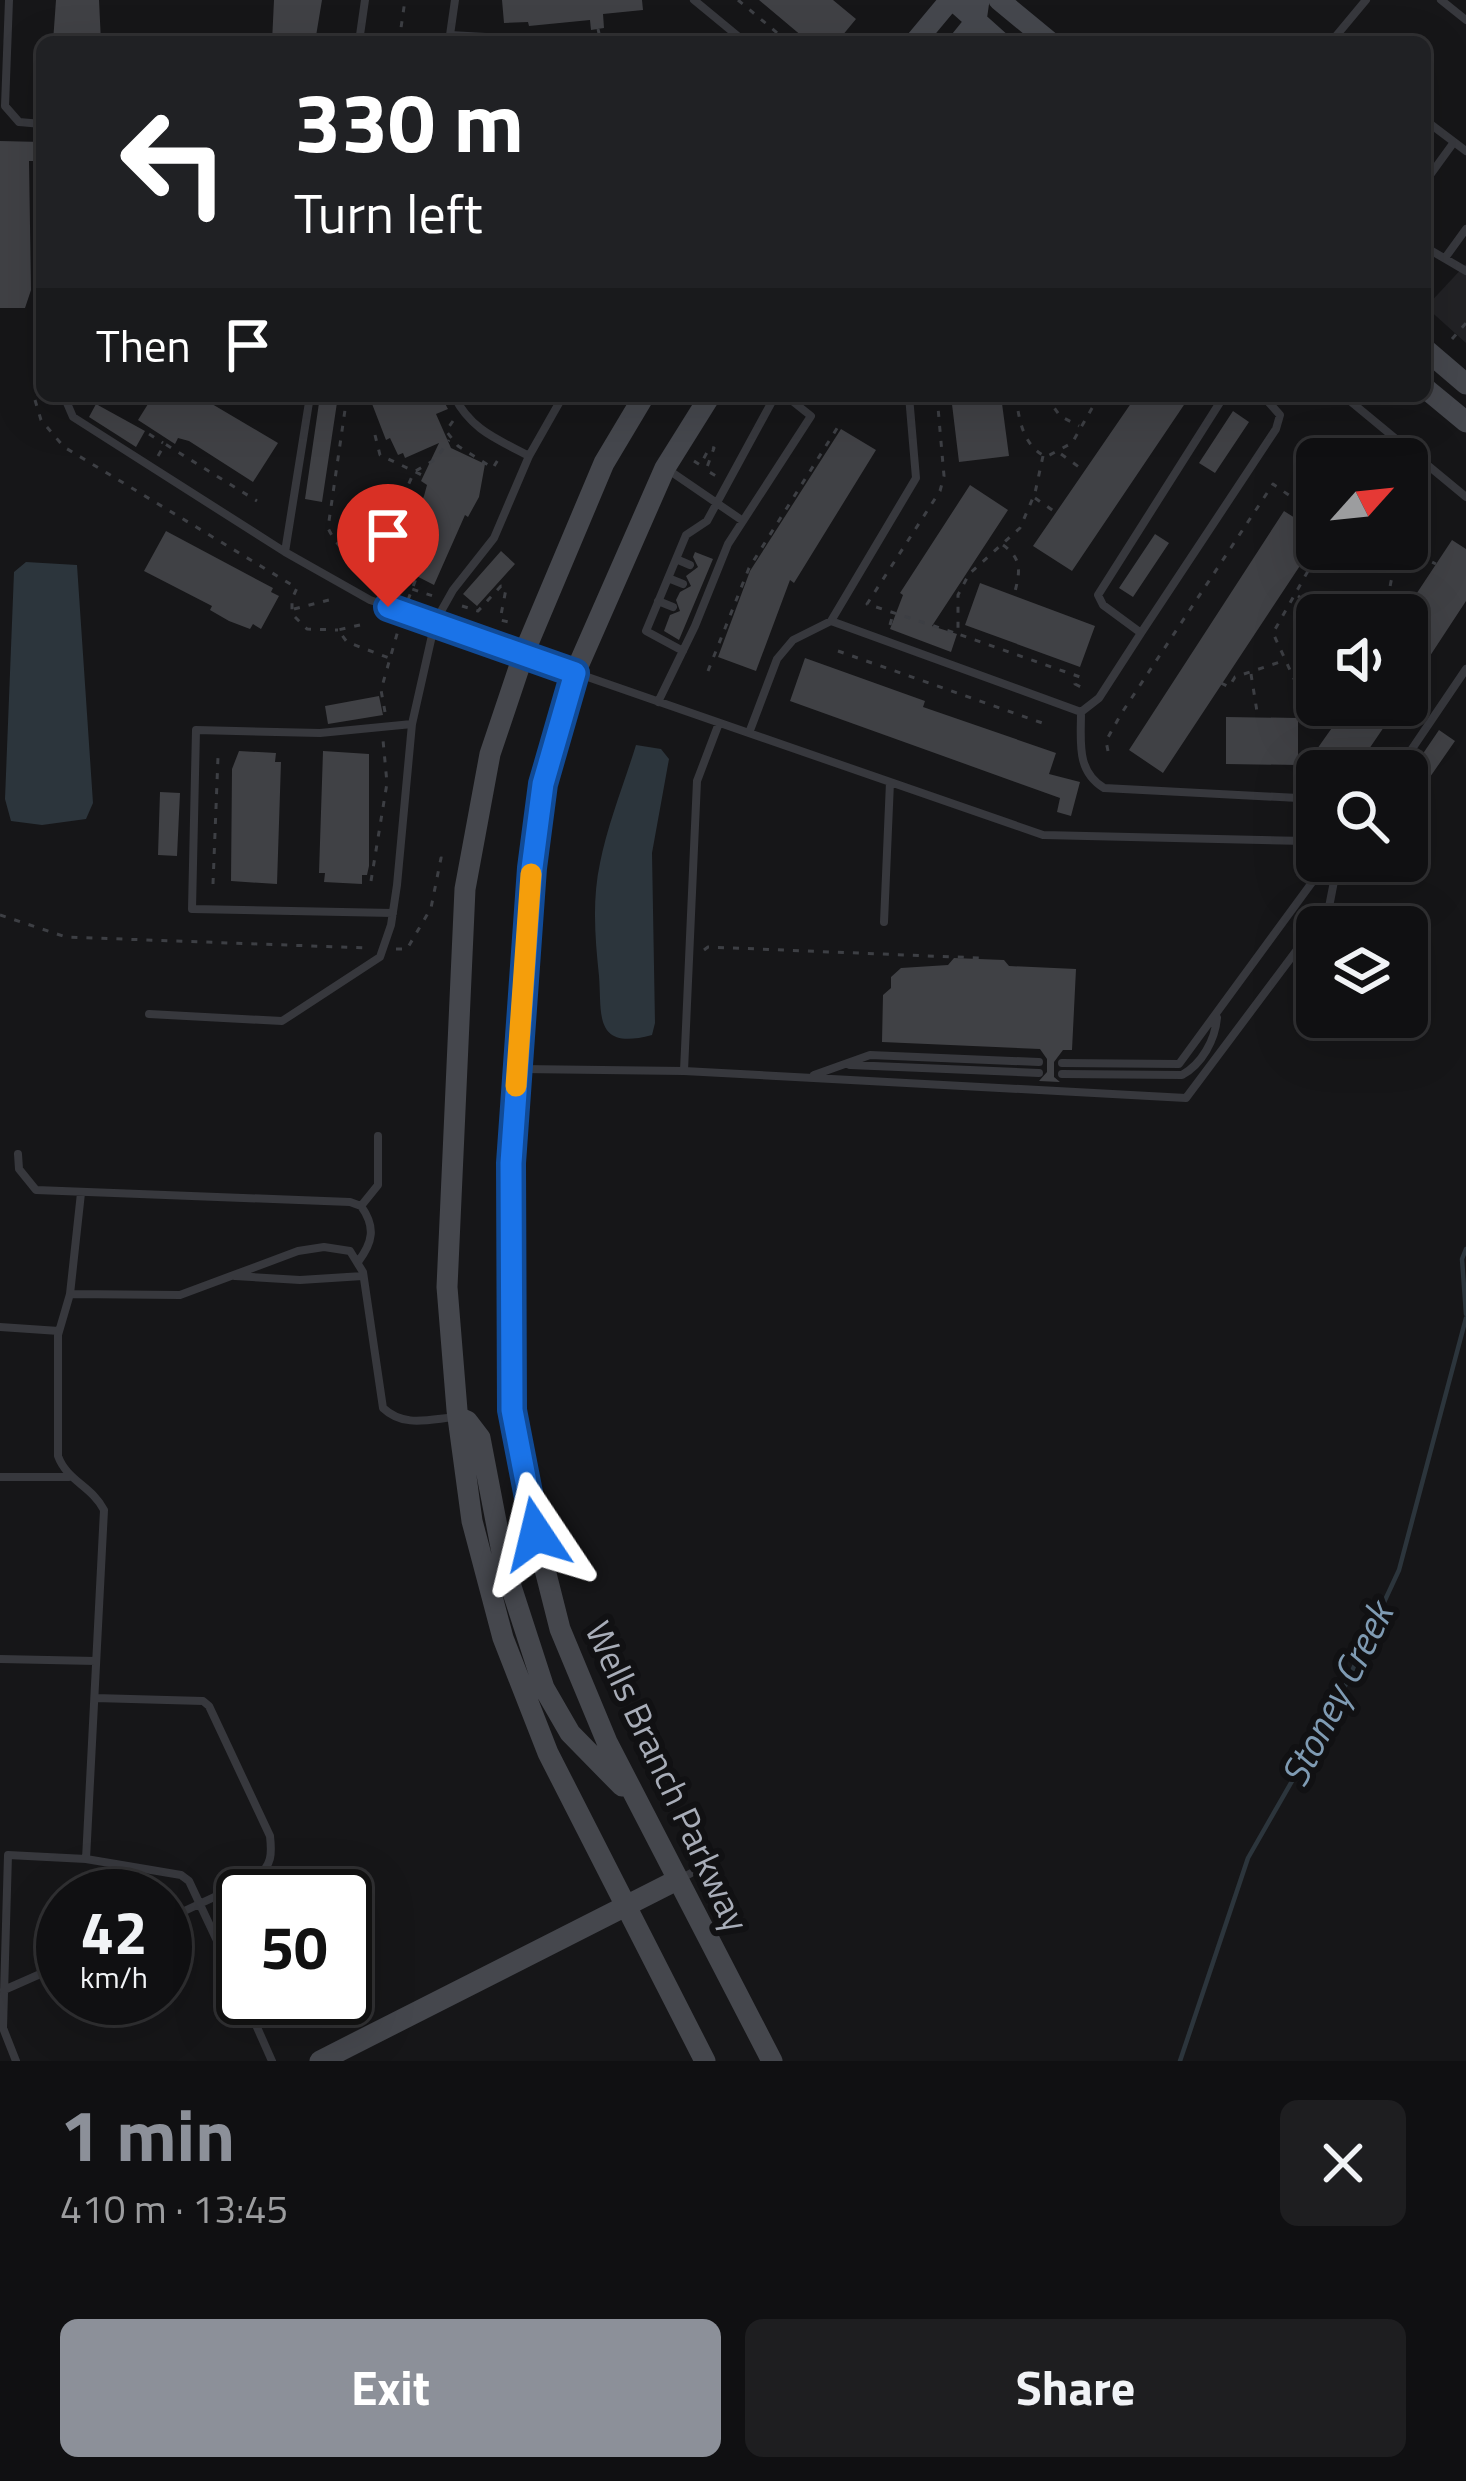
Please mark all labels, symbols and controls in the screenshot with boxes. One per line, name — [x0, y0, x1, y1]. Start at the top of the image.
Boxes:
text: 330 m — [294, 57, 524, 185]
icon: left — [96, 84, 252, 240]
text: Turn left — [294, 172, 483, 254]
text: Then — [96, 311, 191, 379]
icon: arrive — [215, 312, 281, 378]
north arrow — [1296, 438, 1428, 570]
map controls — [1296, 438, 1428, 1038]
pin — [337, 484, 439, 607]
icon: arrive — [355, 502, 421, 568]
button: sound — [1296, 594, 1428, 726]
button: search — [1296, 750, 1428, 882]
button: layers — [1296, 906, 1428, 1038]
position arrow — [473, 1471, 599, 1597]
water label: Stoney Creek — [1264, 1588, 1410, 1796]
street label: Wells Branch Parkway — [572, 1612, 764, 1940]
speed limit sign: 50 — [216, 1869, 372, 2025]
text: 42 — [80, 1886, 148, 1977]
text: km/h — [80, 1954, 148, 2000]
text: 1 min — [60, 2079, 235, 2189]
button: close — [1280, 2100, 1406, 2226]
text: 410 m · 13:45 — [60, 2179, 288, 2238]
button: Exit — [60, 2319, 721, 2457]
button: Share — [745, 2319, 1406, 2457]

